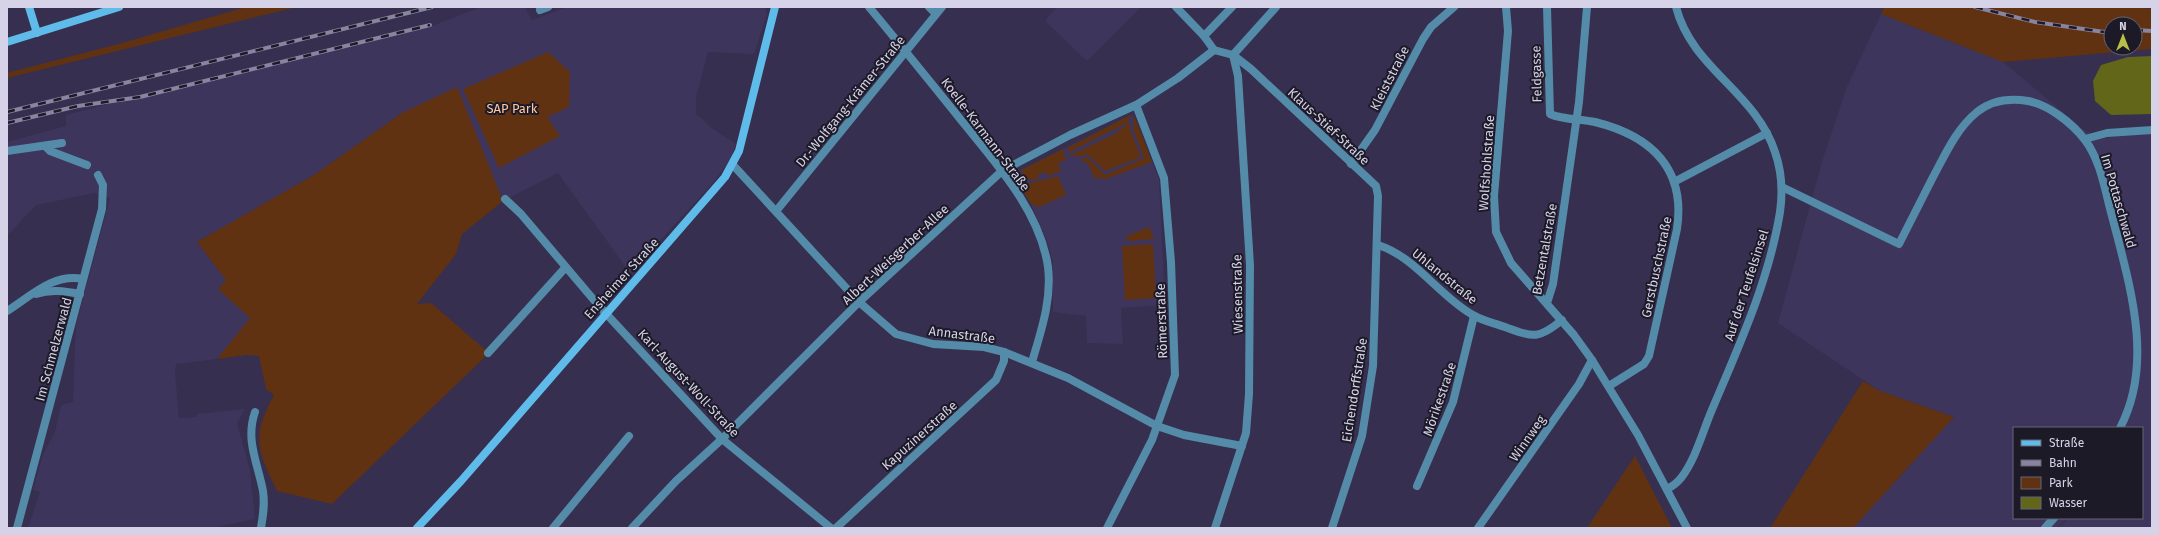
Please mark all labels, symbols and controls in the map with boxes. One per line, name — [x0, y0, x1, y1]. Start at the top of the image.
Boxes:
north arrow — [2103, 16, 2143, 56]
text: N — [2119, 20, 2127, 33]
street label: Dr.-Wolfgang-Krämer-Straße — [793, 33, 908, 170]
street label: Kleiststraße — [1367, 44, 1412, 113]
street label: Feldgasse — [1529, 45, 1544, 103]
street label: Koelle-Karmann-Straße — [938, 75, 1033, 194]
street label: Klaus-Stief-Straße — [1285, 85, 1373, 168]
park label: SAP Park — [486, 101, 538, 116]
street label: Wolfshohlstraße — [1476, 115, 1497, 212]
street label: Im Pottaschwald — [2098, 152, 2139, 250]
street label: Albert-Weisgerber-Allee — [839, 201, 952, 308]
street label: Betzentalstraße — [1529, 202, 1560, 296]
street label: Gerstbuschstraße — [1638, 215, 1675, 319]
street label: Auf der Teufelsinsel — [1721, 227, 1772, 343]
street label: Ensheimer Straße — [581, 235, 662, 322]
street label: Uhlandstraße — [1409, 246, 1480, 307]
street label: Wiesenstraße — [1229, 254, 1246, 334]
street label: Römerstraße — [1153, 283, 1170, 359]
street label: Im Schmelzerwald — [32, 296, 75, 403]
street label: Annastraße — [928, 323, 996, 346]
street label: Karl-August-Woll-Straße — [635, 326, 742, 440]
street label: Eichendorffstraße — [1339, 337, 1370, 443]
street label: Mörikestraße — [1420, 360, 1459, 438]
street label: Kapuzinerstraße — [879, 398, 960, 473]
street label: Winnweg — [1506, 412, 1549, 464]
legend — [2013, 427, 2143, 519]
text: Straße — [2049, 436, 2084, 450]
text: Bahn — [2049, 456, 2077, 470]
text: Park — [2049, 476, 2073, 490]
text: Wasser — [2049, 496, 2088, 510]

